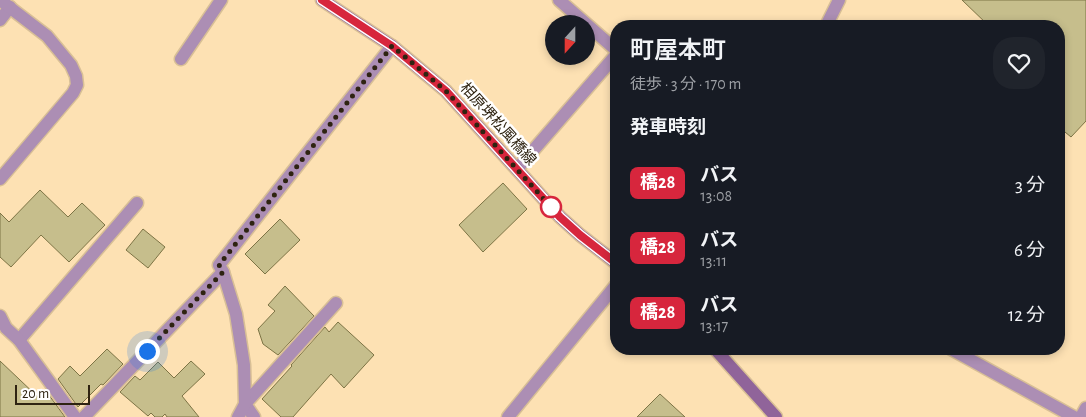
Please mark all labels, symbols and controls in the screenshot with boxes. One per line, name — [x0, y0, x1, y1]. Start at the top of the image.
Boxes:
north arrow — [545, 15, 595, 65]
map controls — [545, 15, 595, 65]
button: heart — [993, 37, 1045, 89]
text: 町屋本町 — [630, 39, 726, 63]
text: 徒歩 · 3 分 · 170 m — [630, 76, 741, 92]
street label: 相原堺松風橋線 — [457, 79, 539, 168]
text: 発車時刻 — [630, 118, 706, 137]
text: バス — [700, 166, 738, 185]
text: 橋28 — [640, 174, 675, 192]
text: 3 分 — [1015, 176, 1045, 195]
text: 13:08 — [700, 188, 732, 204]
unlabelled marker — [540, 196, 562, 218]
text: バス — [700, 231, 738, 250]
text: 橋28 — [640, 239, 675, 257]
text: 6 分 — [1014, 241, 1045, 260]
text: 13:11 — [700, 253, 727, 269]
text: バス — [700, 296, 738, 315]
text: 橋28 — [640, 304, 675, 322]
text: 12 分 — [1008, 306, 1045, 325]
text: 13:17 — [700, 318, 728, 334]
your location — [135, 339, 160, 364]
scale bar — [15, 382, 90, 405]
text: 20 m — [22, 387, 49, 401]

